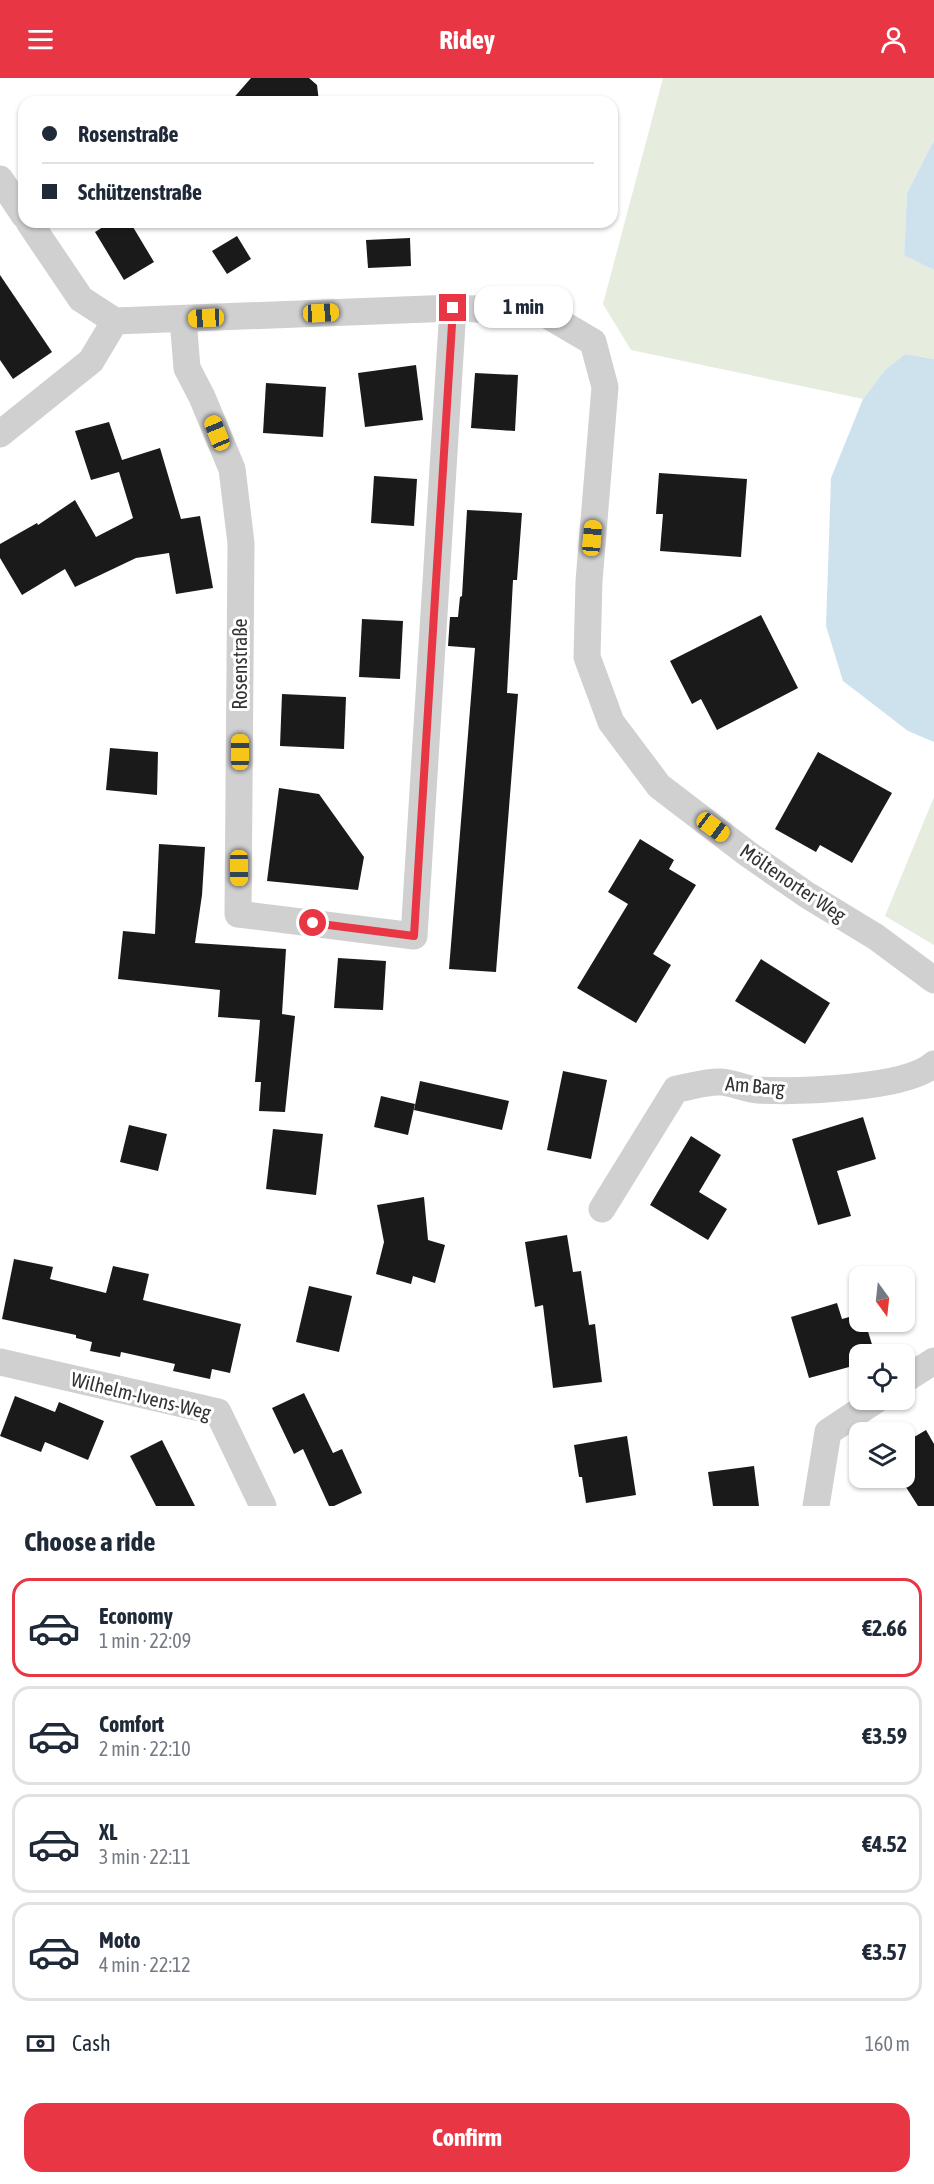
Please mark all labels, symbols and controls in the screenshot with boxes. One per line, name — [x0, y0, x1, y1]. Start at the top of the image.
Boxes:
icon: menu — [24, 23, 57, 56]
icon: person — [877, 23, 910, 56]
text: Ridey — [439, 24, 495, 55]
text: Rosenstraße — [78, 121, 178, 147]
text: Schützenstraße — [78, 179, 202, 205]
callout: 1 min — [474, 287, 573, 329]
route end — [439, 294, 466, 321]
text: 1 min — [503, 295, 544, 318]
car — [303, 303, 339, 323]
car — [188, 308, 224, 328]
car — [202, 413, 232, 453]
car — [581, 519, 603, 557]
street label: Rosenstraße — [228, 618, 251, 710]
car — [231, 734, 249, 770]
car — [693, 809, 733, 845]
street label: Möltenorter Weg — [736, 839, 851, 927]
car — [230, 850, 248, 886]
route start — [299, 909, 326, 936]
street label: Am Barg — [724, 1071, 786, 1100]
north arrow — [849, 1266, 915, 1332]
map controls — [849, 1266, 915, 1488]
button: locate — [849, 1344, 915, 1410]
street label: Wilhelm-Ivens-Weg — [69, 1367, 214, 1424]
button: layers — [849, 1422, 915, 1488]
text: Choose a ride — [24, 1526, 156, 1557]
icon: car — [27, 1601, 81, 1655]
text: Economy — [99, 1603, 173, 1629]
text: €2.66 — [862, 1615, 907, 1641]
text: 1 min · 22:09 — [99, 1629, 191, 1652]
icon: car — [27, 1709, 81, 1763]
text: Comfort — [99, 1711, 164, 1737]
text: €3.59 — [862, 1723, 907, 1749]
text: 2 min · 22:10 — [99, 1737, 191, 1760]
icon: car — [27, 1817, 81, 1871]
text: XL — [99, 1819, 117, 1845]
text: €4.52 — [862, 1831, 907, 1857]
text: 3 min · 22:11 — [99, 1845, 191, 1868]
icon: car — [27, 1925, 81, 1979]
text: Moto — [99, 1927, 141, 1953]
text: €3.57 — [862, 1939, 907, 1965]
text: 4 min · 22:12 — [99, 1953, 191, 1976]
icon: cash — [24, 2027, 57, 2060]
text: Cash — [72, 2030, 111, 2056]
text: 160 m — [865, 2032, 910, 2055]
button: Confirm — [24, 2103, 910, 2172]

